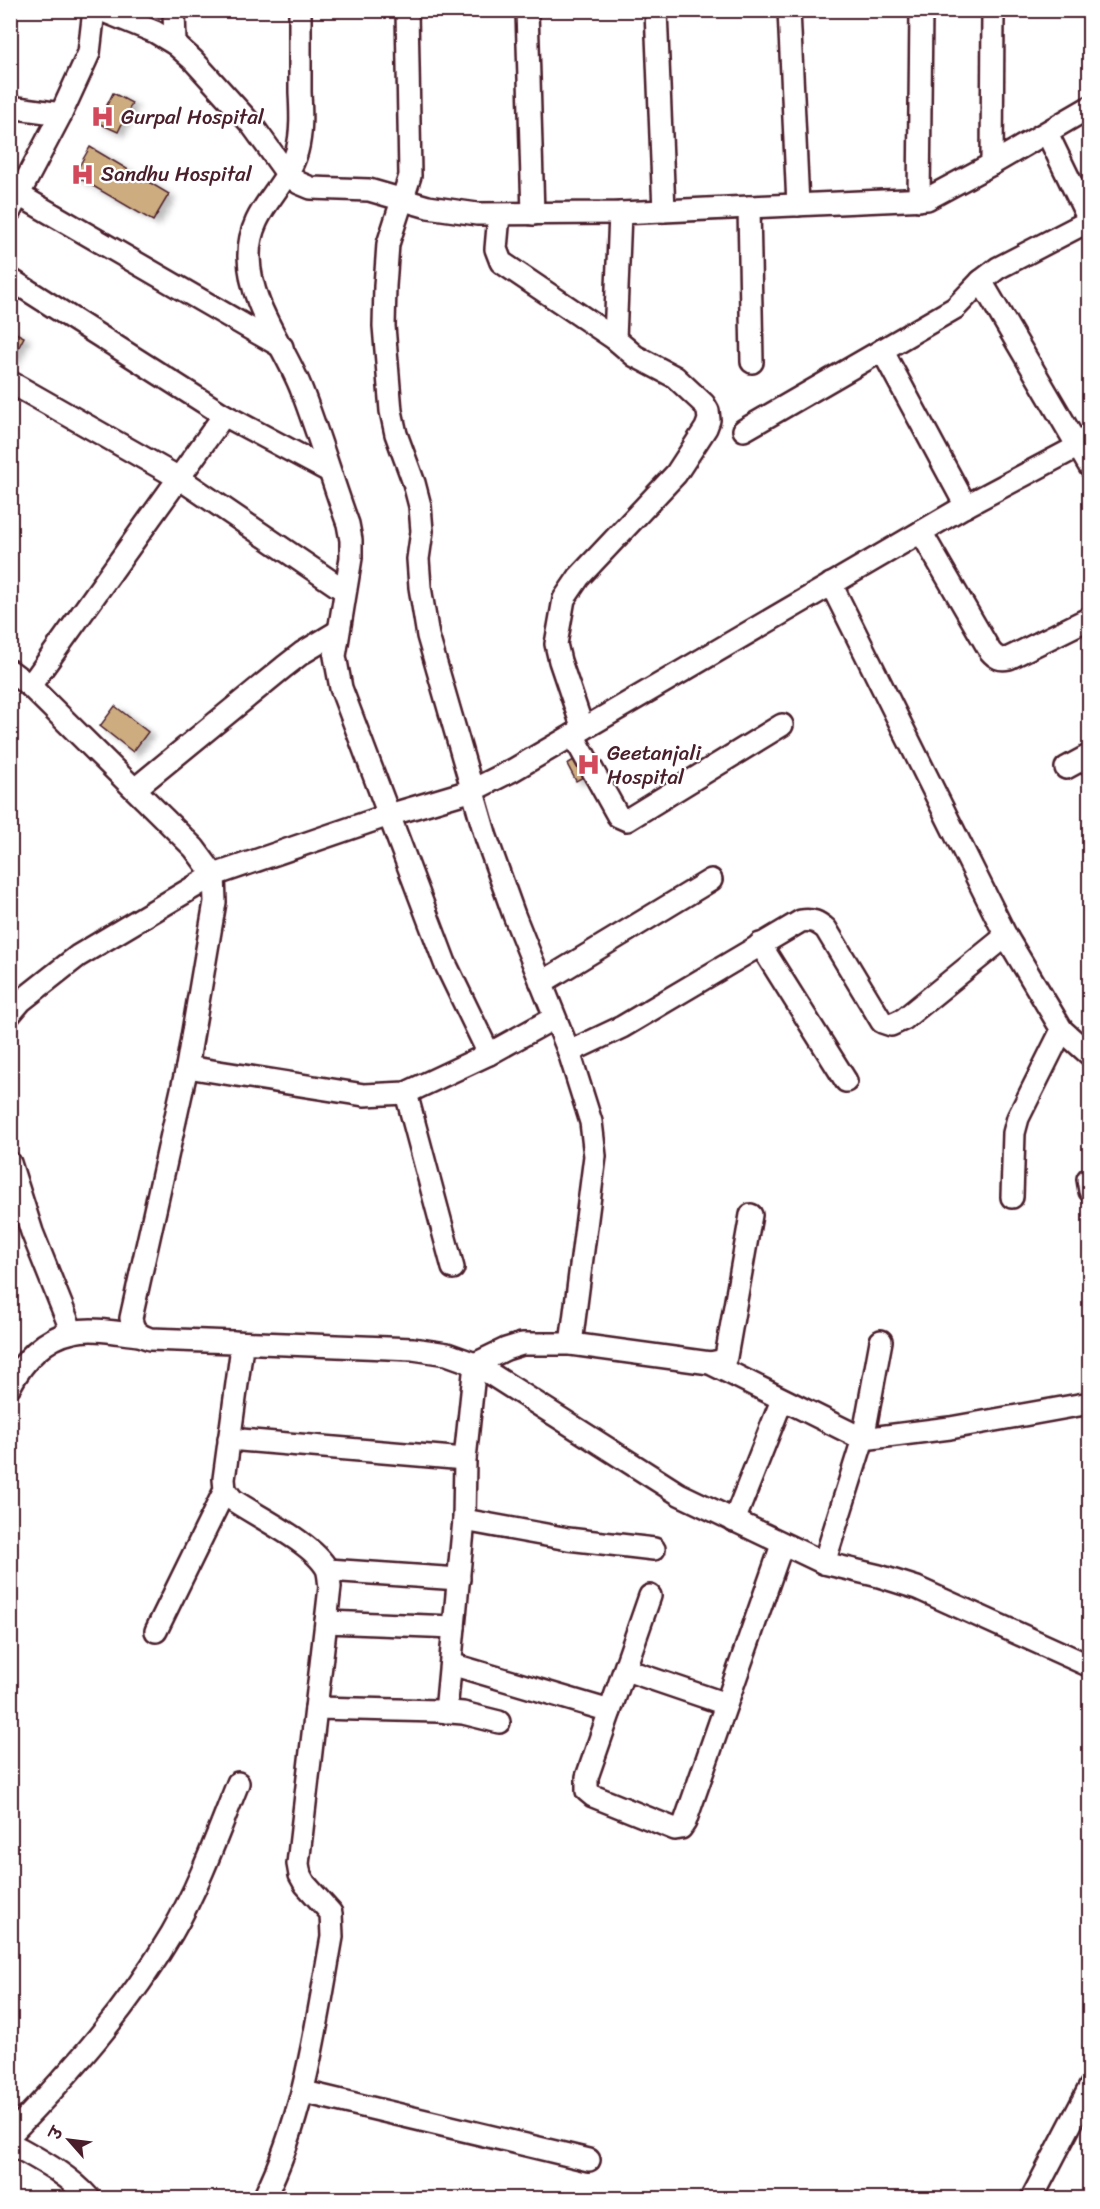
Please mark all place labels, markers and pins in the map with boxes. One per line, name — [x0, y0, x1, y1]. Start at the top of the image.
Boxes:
place label: Gurpal Hospital — [121, 98, 265, 136]
hospital icon: Gurpal Hospital — [90, 104, 116, 130]
place label: Sandhu Hospital — [101, 155, 253, 193]
hospital icon: Sandhu Hospital — [70, 161, 96, 187]
place label: Geetanjali Hospital — [607, 734, 702, 796]
hospital icon: Geetanjali Hospital — [576, 752, 602, 778]

